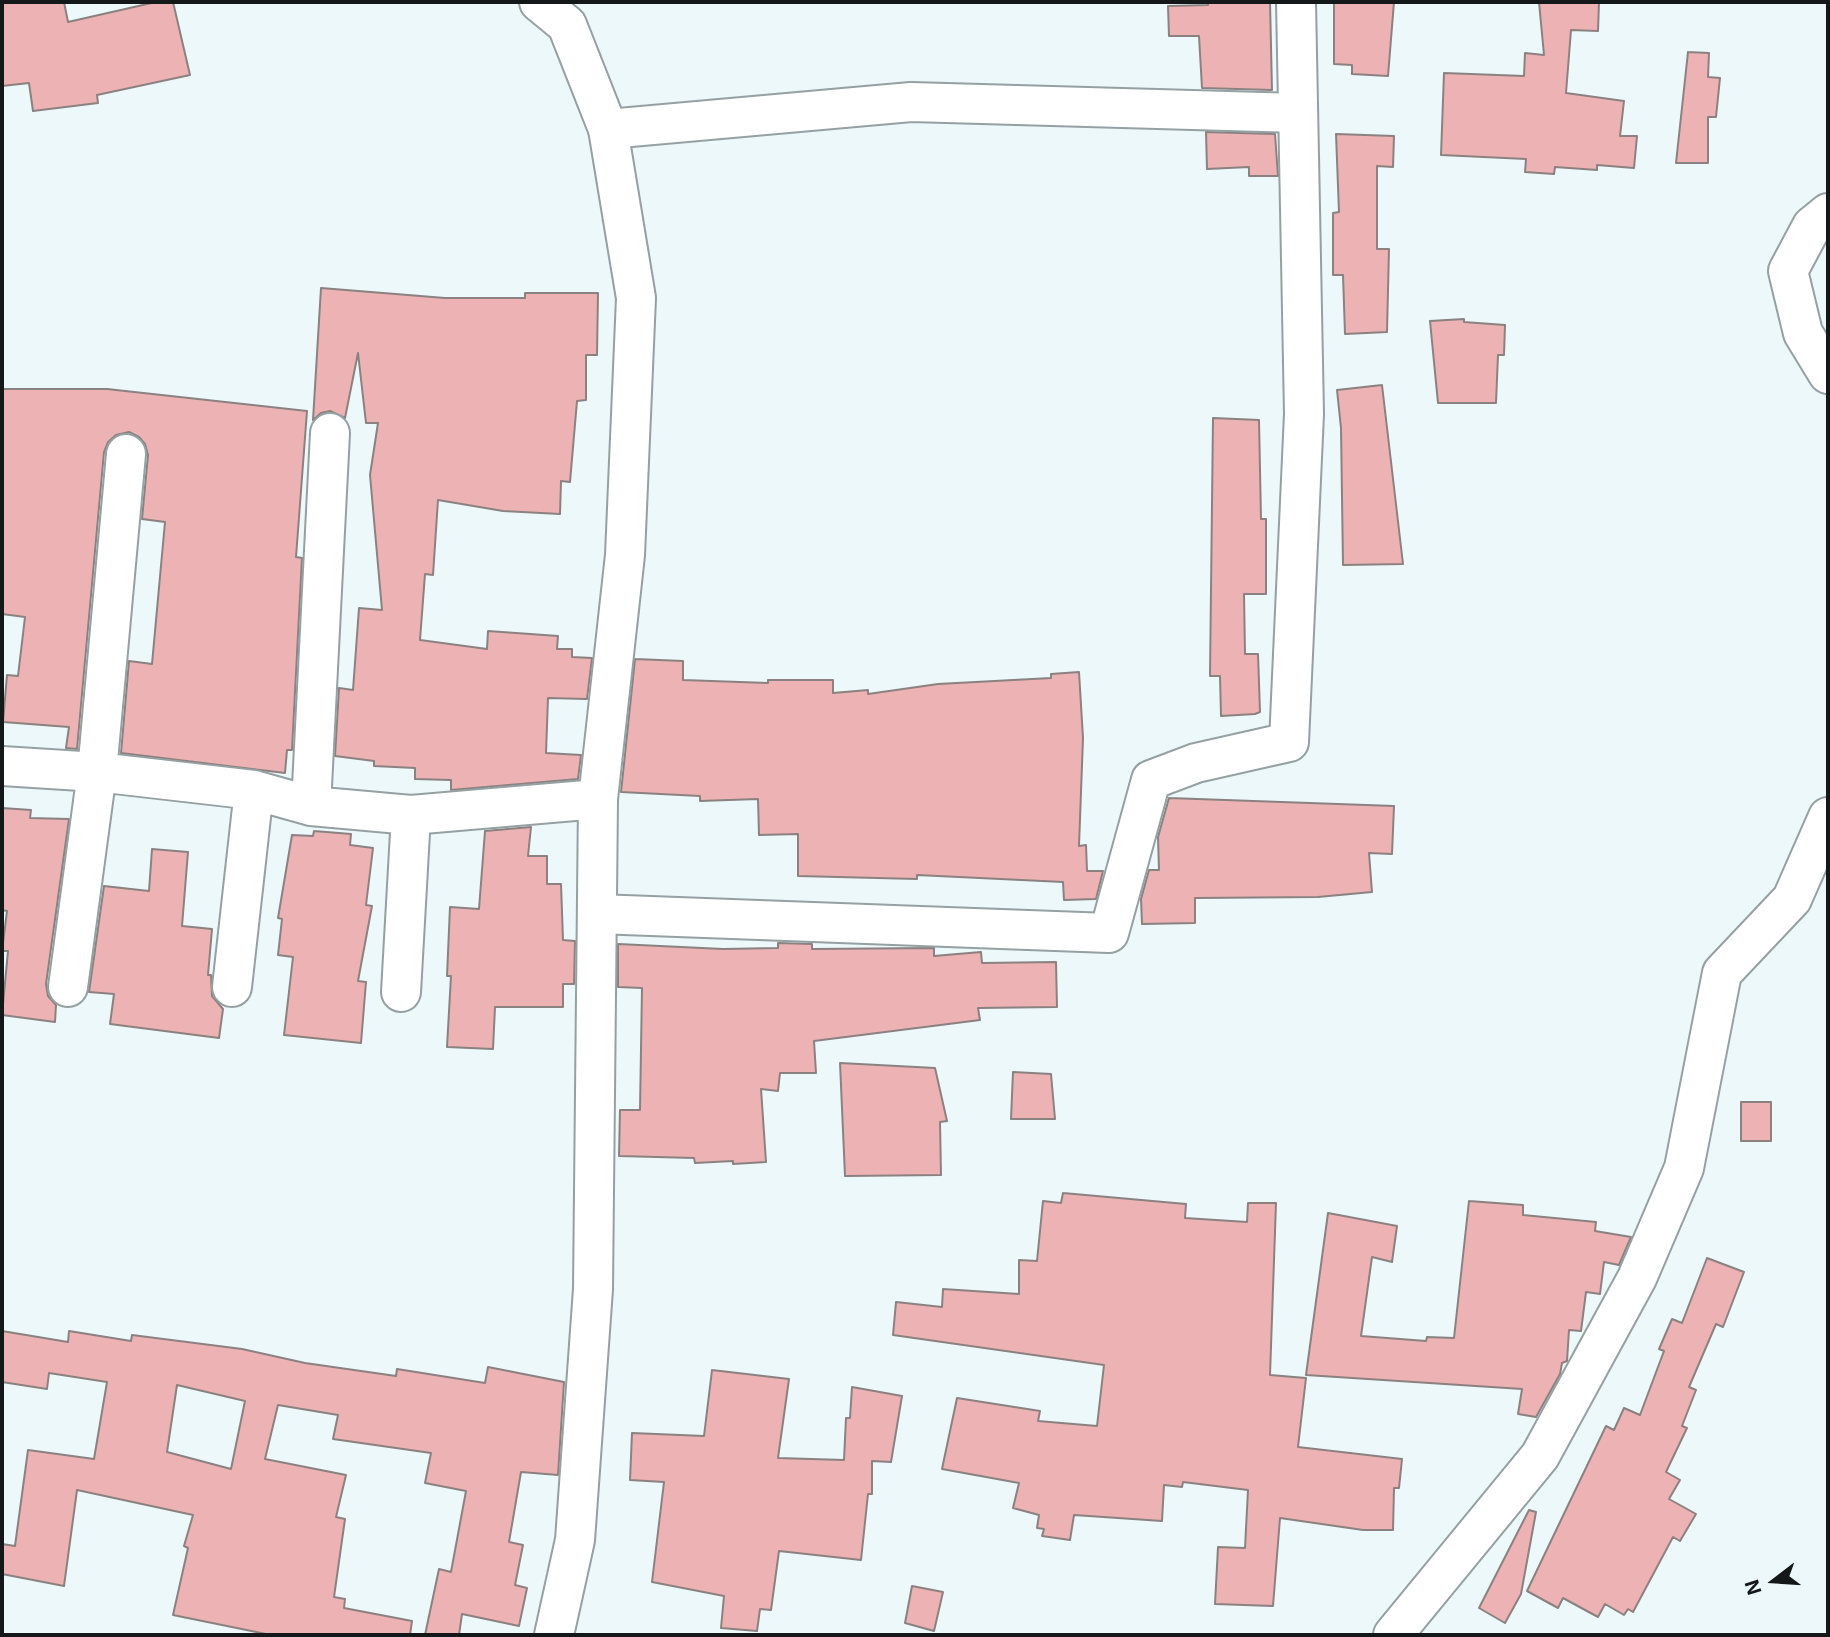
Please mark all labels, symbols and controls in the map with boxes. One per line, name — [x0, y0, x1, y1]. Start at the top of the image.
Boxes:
north arrow — [1739, 1546, 1809, 1616]
text: N — [1740, 1577, 1767, 1598]

